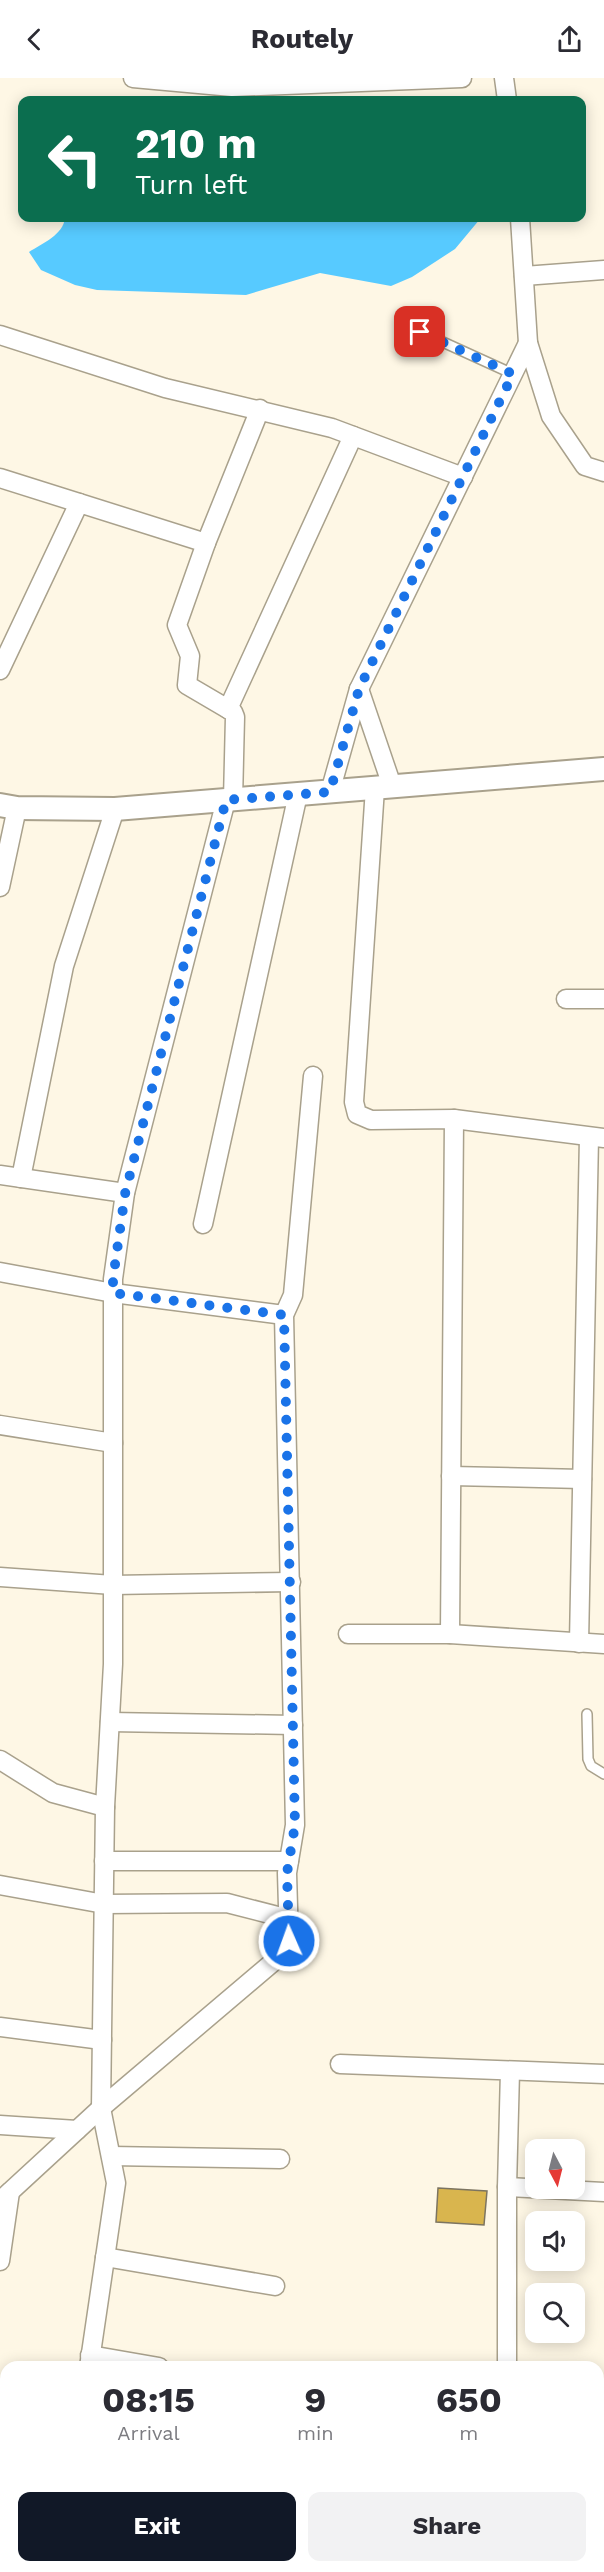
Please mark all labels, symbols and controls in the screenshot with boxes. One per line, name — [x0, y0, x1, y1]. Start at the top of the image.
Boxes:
icon: back — [18, 23, 51, 56]
text: Routely — [251, 23, 353, 55]
icon: share — [553, 23, 586, 56]
text: 210 m — [135, 119, 257, 168]
icon: left — [36, 120, 114, 198]
text: Turn left — [135, 169, 247, 201]
pin — [394, 306, 445, 357]
icon: arrive — [403, 315, 436, 348]
position arrow — [257, 1909, 321, 1973]
north arrow — [525, 2139, 585, 2199]
map controls — [525, 2139, 585, 2343]
button: sound — [525, 2211, 585, 2271]
button: search — [525, 2283, 585, 2343]
text: 08:15 — [102, 2379, 195, 2421]
text: 9 — [304, 2379, 326, 2421]
text: 650 — [436, 2379, 502, 2421]
text: Arrival — [117, 2421, 180, 2445]
text: min — [297, 2421, 334, 2445]
text: m — [459, 2421, 478, 2445]
button: Exit — [18, 2492, 296, 2561]
button: Share — [308, 2492, 586, 2561]

